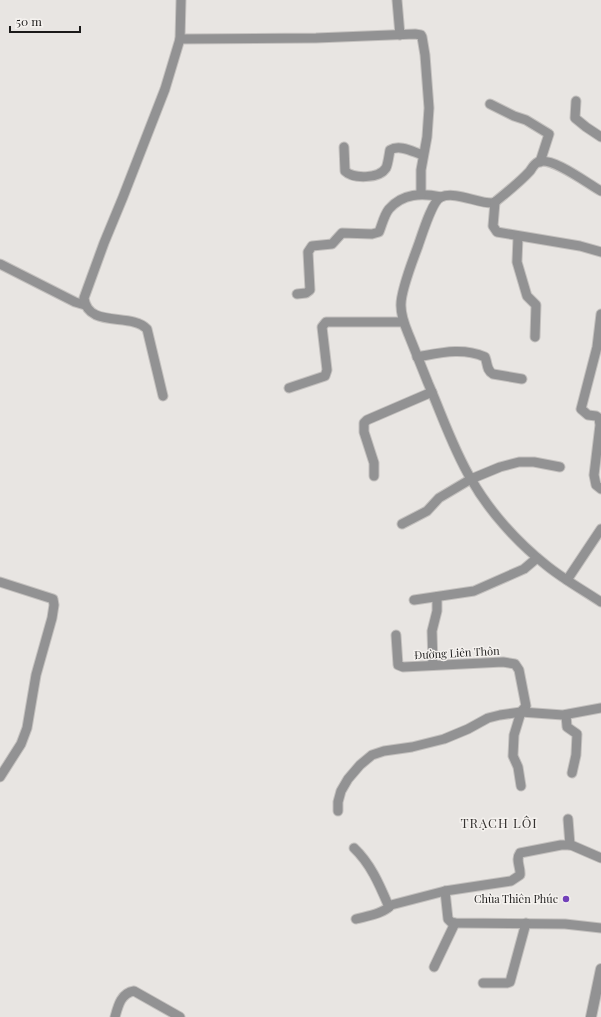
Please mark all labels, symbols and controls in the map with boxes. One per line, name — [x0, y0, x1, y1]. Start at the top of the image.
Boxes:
scale bar — [10, 8, 80, 34]
text: 50 m — [16, 13, 42, 29]
street label: Đường Liên Thôn — [414, 643, 500, 662]
district label: TRẠCH LÔI — [460, 814, 538, 831]
place label: Chùa Thiên Phúc — [474, 891, 558, 906]
marker: Chùa Thiên Phúc — [561, 894, 571, 904]

